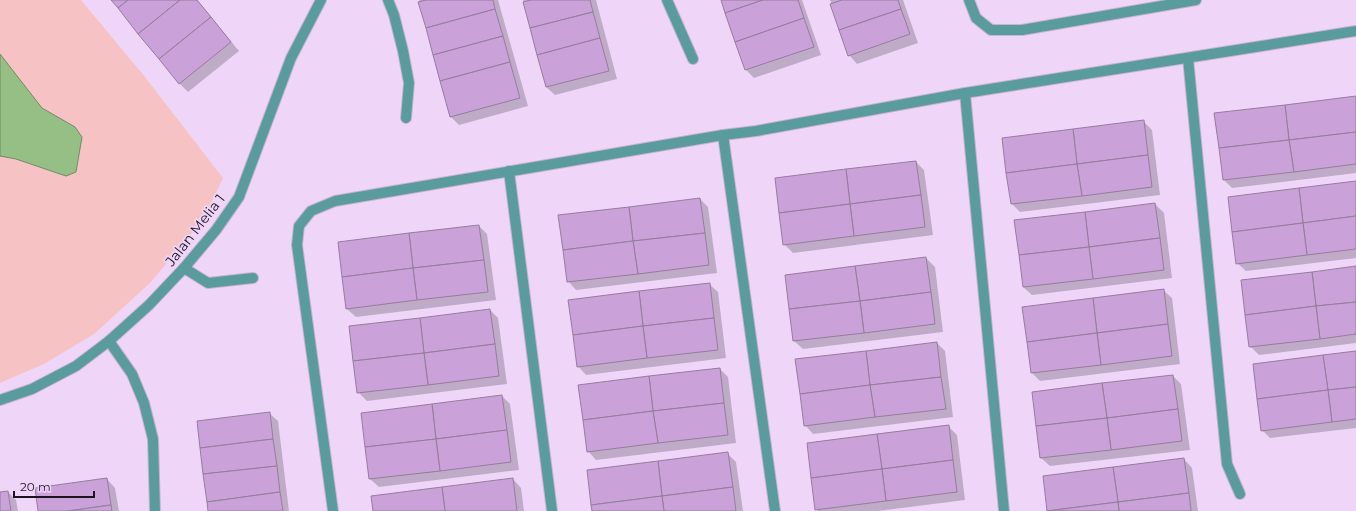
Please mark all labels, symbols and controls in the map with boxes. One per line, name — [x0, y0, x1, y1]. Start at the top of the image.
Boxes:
street label: Jalan Melia 1 — [161, 190, 229, 271]
scale bar — [14, 473, 94, 499]
text: 20 m — [20, 479, 51, 494]

